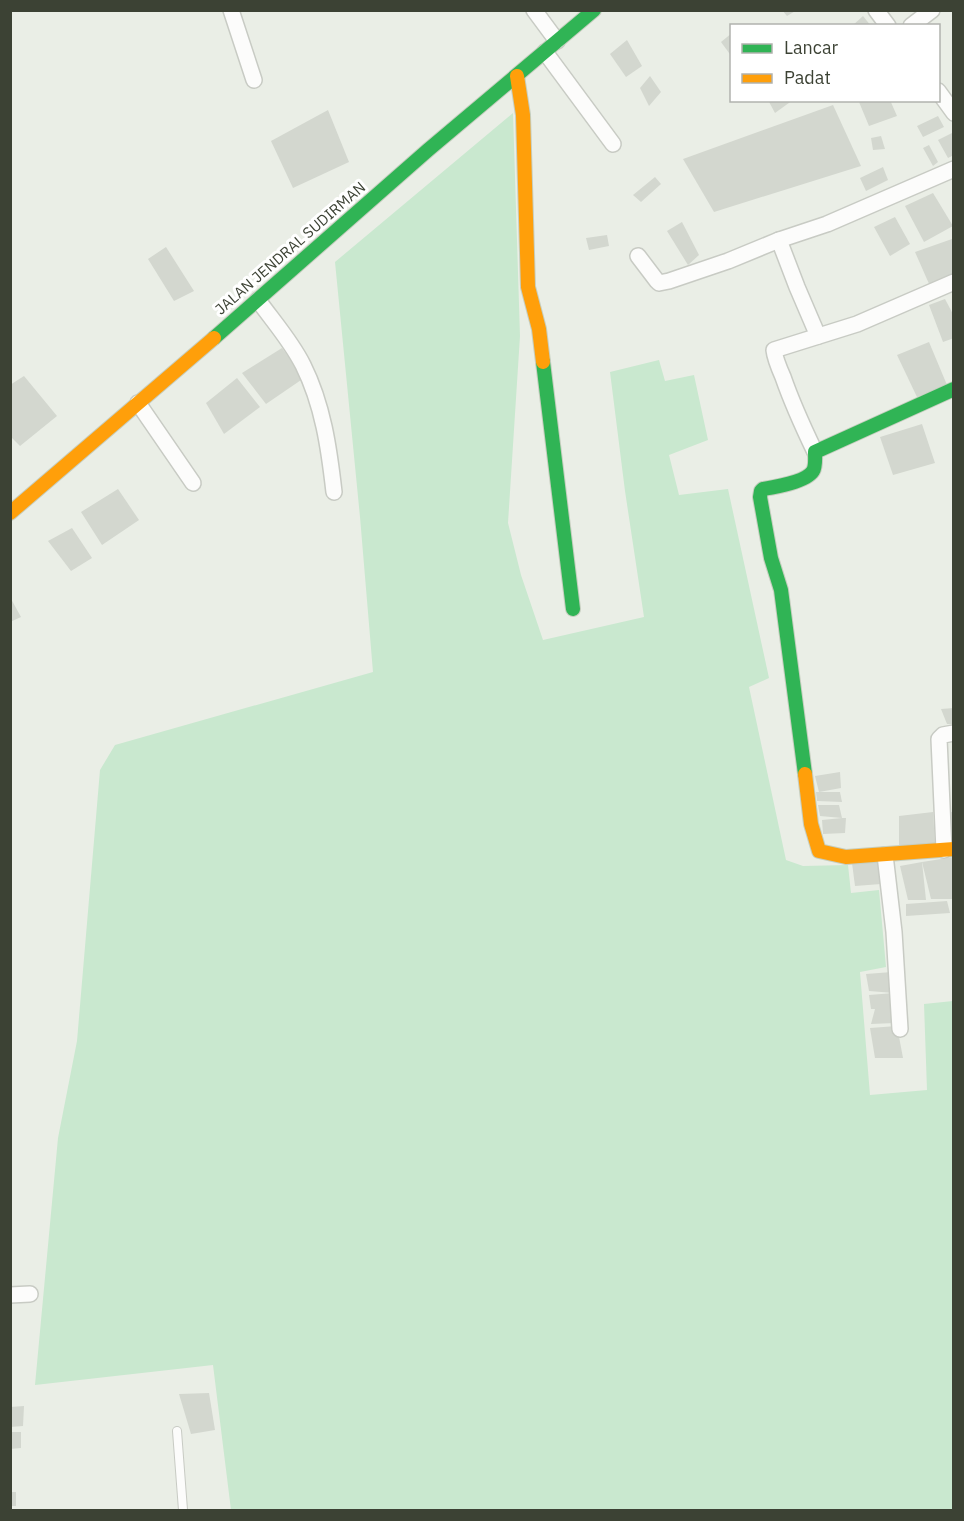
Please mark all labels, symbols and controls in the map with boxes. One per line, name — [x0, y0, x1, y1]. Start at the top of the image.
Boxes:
legend — [730, 24, 940, 102]
text: Lancar — [784, 36, 839, 59]
text: Padat — [784, 66, 831, 89]
street label: JALAN JENDRAL SUDIRMAN — [211, 178, 369, 318]

